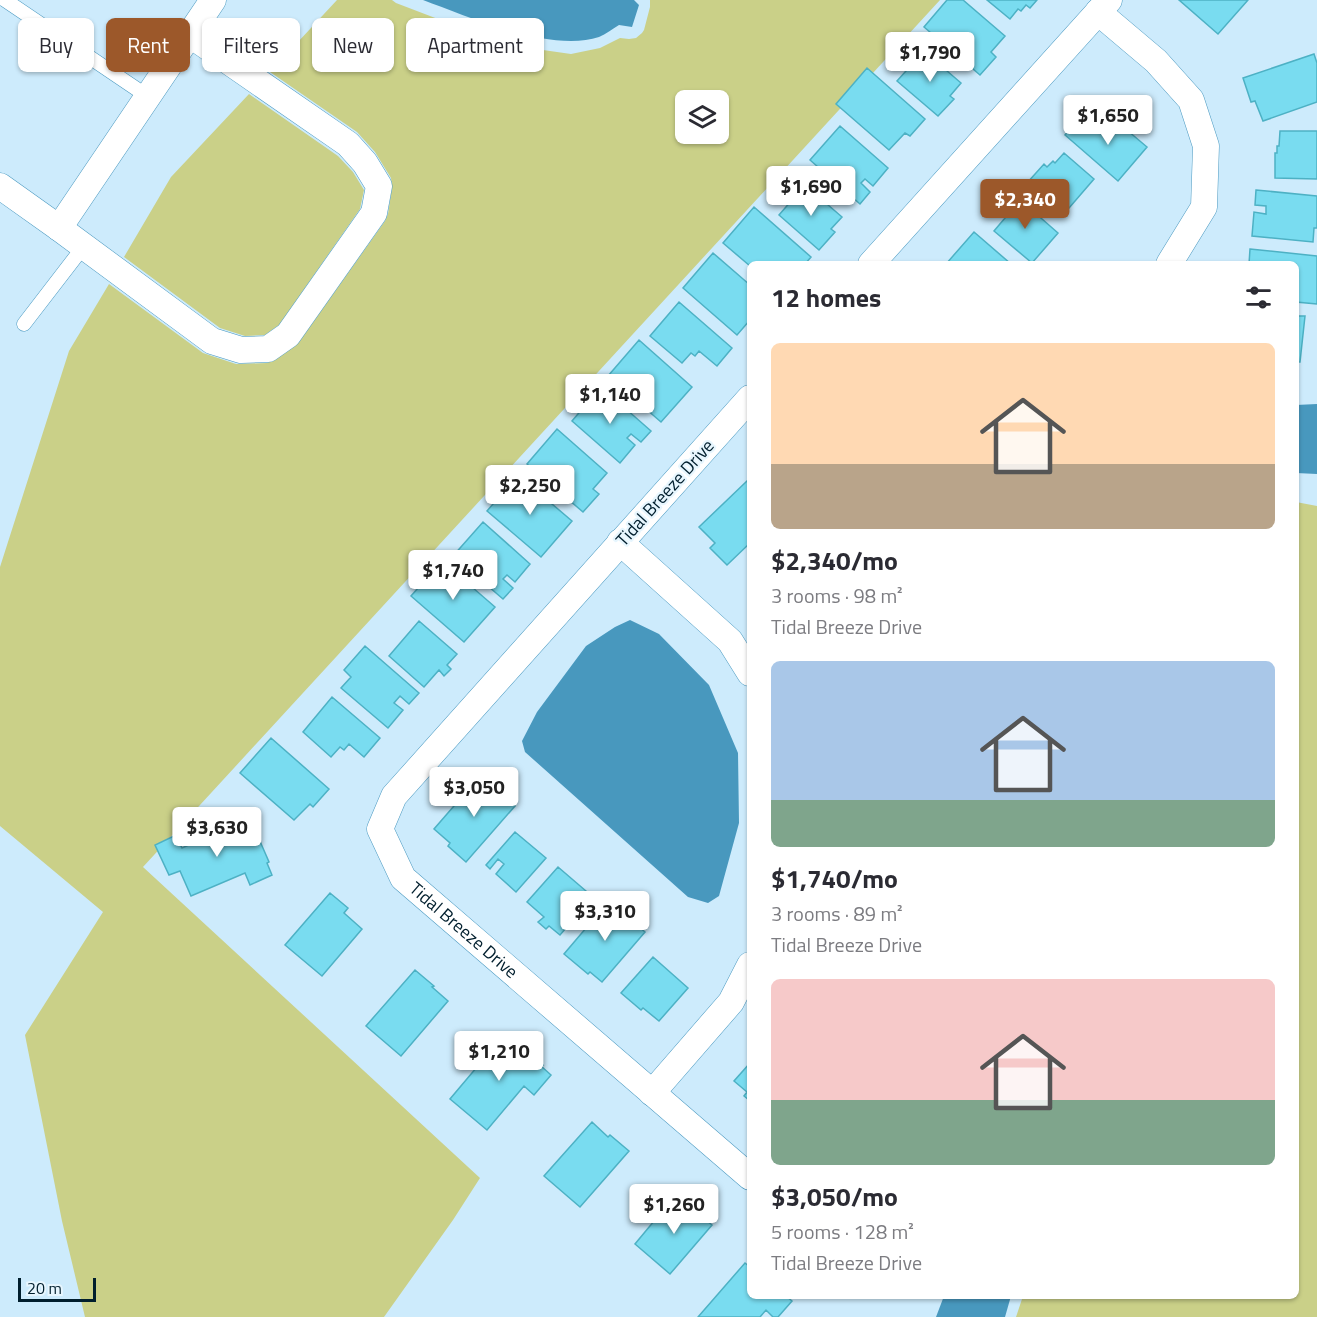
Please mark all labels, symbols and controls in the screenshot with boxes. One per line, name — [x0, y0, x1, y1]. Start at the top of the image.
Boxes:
chip: Buy — [18, 18, 94, 72]
chip: Rent — [106, 18, 190, 72]
chip: Filters — [202, 18, 300, 72]
chip: New — [312, 18, 394, 72]
chip: Apartment — [406, 18, 544, 72]
pin: $1,790 — [881, 32, 979, 83]
text: $1,790 — [899, 36, 961, 67]
map controls — [675, 90, 729, 144]
button: layers — [675, 90, 729, 144]
pin: $1,650 — [1059, 95, 1157, 146]
text: $1,650 — [1077, 99, 1139, 130]
pin: $1,690 — [762, 166, 860, 217]
text: $1,690 — [780, 170, 842, 201]
pin: $2,340 — [976, 179, 1074, 230]
text: $2,340 — [994, 183, 1056, 214]
text: 12 homes — [771, 278, 881, 317]
icon: filters — [1242, 281, 1275, 314]
pin: $1,140 — [561, 374, 659, 425]
text: $1,140 — [579, 378, 641, 409]
icon: home — [969, 382, 1077, 490]
street label: Tidal Breeze Drive — [609, 433, 720, 552]
pin: $2,250 — [481, 465, 579, 516]
text: $2,250 — [499, 469, 561, 500]
text: $2,340/mo — [771, 541, 898, 580]
pin: $1,740 — [404, 550, 502, 601]
text: $1,740 — [422, 554, 484, 585]
text: 3 rooms · 98 m² — [771, 580, 903, 611]
text: Tidal Breeze Drive — [771, 611, 922, 642]
icon: home — [969, 700, 1077, 808]
pin: $3,050 — [425, 767, 523, 818]
text: $3,050 — [443, 771, 505, 802]
pin: $3,630 — [168, 807, 266, 858]
text: $3,630 — [186, 811, 248, 842]
text: $1,740/mo — [771, 859, 898, 898]
street label: Tidal Breeze Drive — [404, 875, 524, 985]
pin: $3,310 — [556, 891, 654, 942]
text: $3,310 — [574, 895, 636, 926]
text: 3 rooms · 89 m² — [771, 898, 903, 929]
text: Tidal Breeze Drive — [771, 929, 922, 960]
icon: home — [969, 1018, 1077, 1126]
pin: $1,210 — [450, 1031, 548, 1082]
text: $1,210 — [468, 1035, 530, 1066]
text: $3,050/mo — [771, 1177, 898, 1216]
pin: $1,260 — [625, 1184, 723, 1235]
text: $1,260 — [643, 1188, 705, 1219]
text: 5 rooms · 128 m² — [771, 1216, 914, 1247]
text: Tidal Breeze Drive — [771, 1247, 922, 1278]
scale bar — [18, 1275, 96, 1302]
text: 20 m — [27, 1276, 62, 1300]

